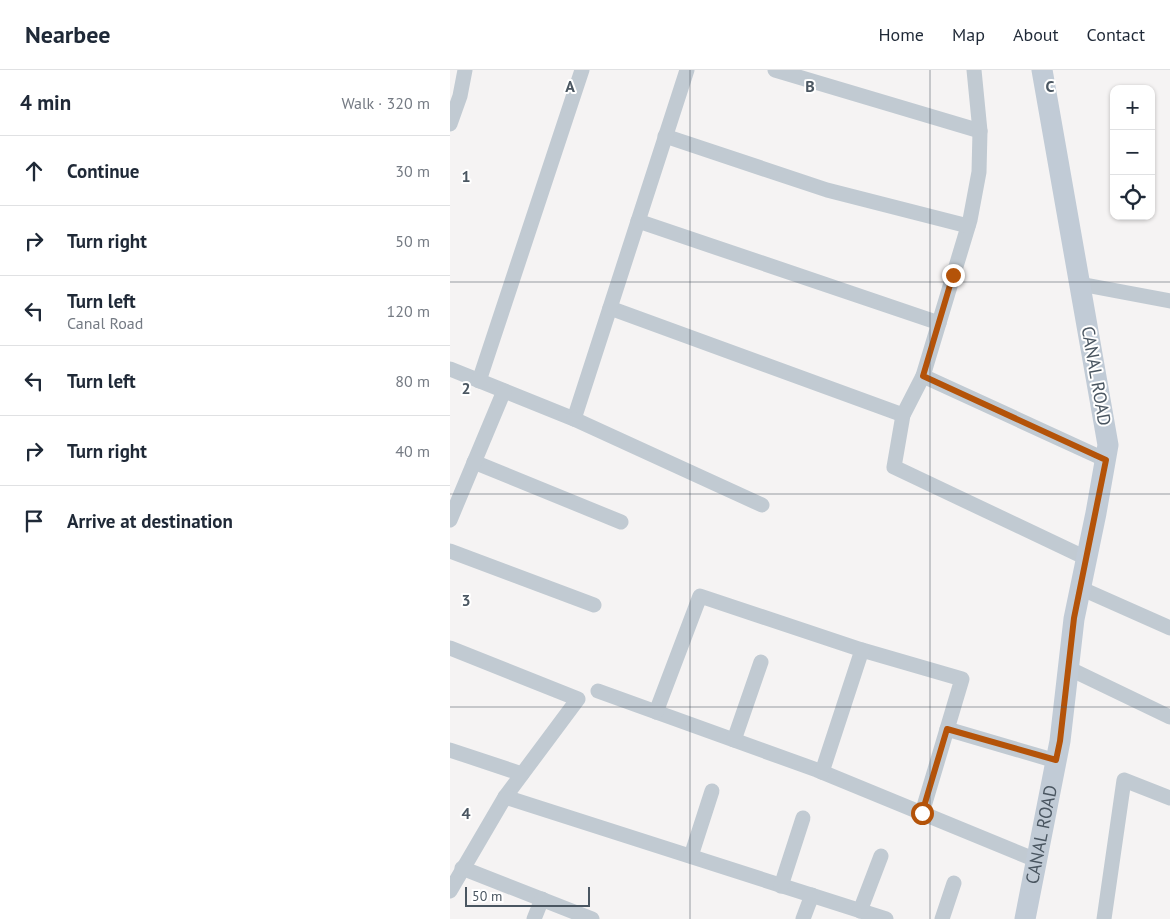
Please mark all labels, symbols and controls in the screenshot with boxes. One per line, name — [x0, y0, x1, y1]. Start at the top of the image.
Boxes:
text: Nearbee — [25, 19, 110, 50]
text: Home — [878, 23, 924, 46]
text: Map — [952, 23, 985, 46]
text: About — [1013, 23, 1059, 46]
text: Contact — [1087, 23, 1145, 46]
text: A — [565, 76, 575, 96]
text: B — [805, 76, 815, 96]
text: C — [1046, 76, 1055, 96]
map controls — [1110, 85, 1155, 220]
button: + — [1110, 85, 1155, 130]
text: 4 min — [20, 89, 71, 116]
text: Walk · 320 m — [341, 93, 430, 113]
button: − — [1110, 130, 1155, 175]
icon: ahead — [20, 157, 48, 185]
text: Continue — [67, 159, 139, 183]
text: 30 m — [395, 161, 430, 181]
text: 1 — [461, 166, 471, 186]
button: locate — [1110, 175, 1155, 220]
icon: right — [20, 227, 48, 255]
text: Turn right — [67, 229, 147, 253]
text: 50 m — [395, 231, 430, 251]
route end — [942, 264, 965, 287]
text: Turn left — [67, 289, 136, 313]
icon: left — [20, 297, 48, 325]
text: 120 m — [387, 301, 430, 321]
text: Canal Road — [67, 313, 143, 333]
street label: CANAL ROAD — [1076, 324, 1117, 427]
icon: left — [20, 367, 48, 395]
text: Turn left — [67, 369, 136, 393]
text: 80 m — [395, 371, 430, 391]
text: 2 — [461, 378, 471, 398]
icon: right — [20, 437, 48, 465]
text: Turn right — [67, 439, 147, 463]
text: 40 m — [395, 441, 430, 461]
icon: arrive — [20, 507, 48, 535]
text: Arrive at destination — [67, 509, 233, 533]
text: 3 — [461, 590, 471, 610]
street label: CANAL ROAD — [1020, 783, 1062, 886]
route start — [911, 802, 934, 825]
text: 4 — [461, 803, 471, 823]
scale bar — [465, 884, 590, 907]
text: 50 m — [472, 887, 502, 905]

